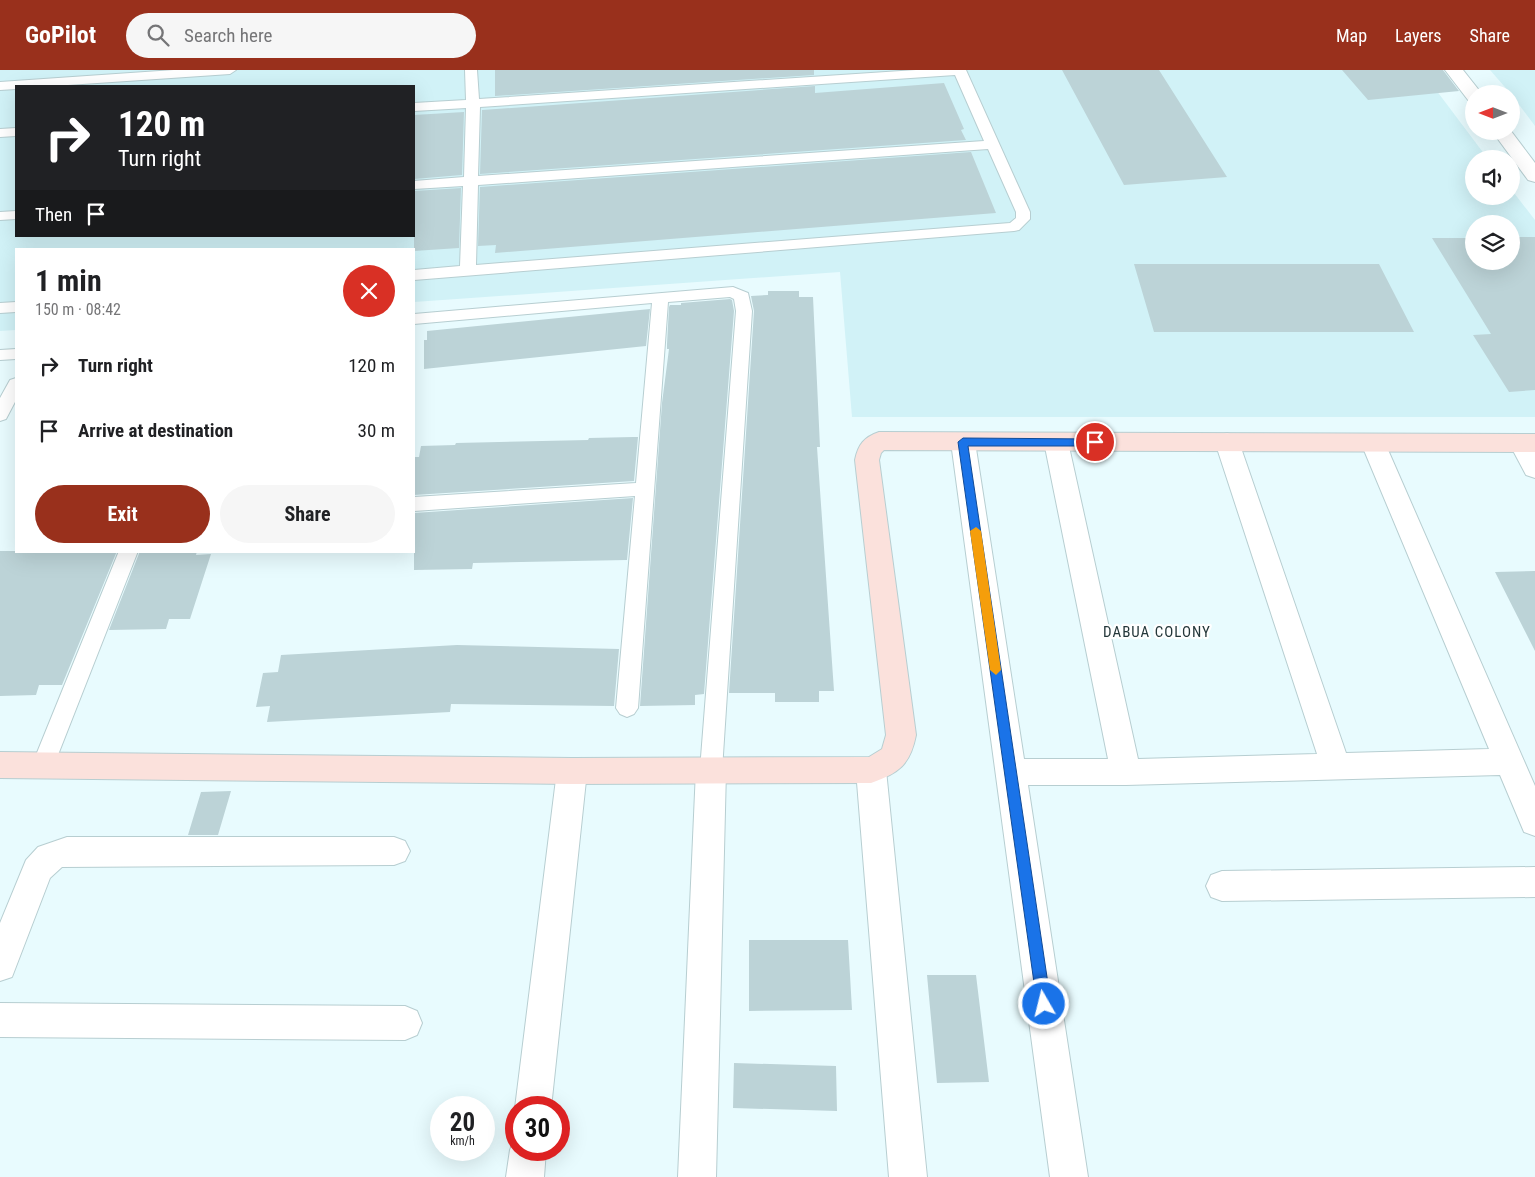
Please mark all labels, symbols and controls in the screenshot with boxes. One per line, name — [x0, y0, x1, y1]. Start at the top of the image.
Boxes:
search box — [126, 13, 476, 58]
text: GoPilot — [25, 21, 96, 49]
icon: search — [144, 21, 172, 49]
text: Search here — [184, 24, 272, 47]
text: Map — [1336, 25, 1367, 46]
text: Layers — [1395, 25, 1442, 46]
text: Share — [1470, 25, 1510, 46]
north arrow — [1465, 85, 1520, 140]
map controls — [1465, 85, 1520, 270]
text: 120 m — [118, 104, 205, 145]
icon: right — [35, 105, 100, 170]
text: Turn right — [118, 146, 201, 171]
button: sound — [1465, 150, 1520, 205]
icon: arrive — [82, 200, 110, 228]
text: Then — [35, 203, 72, 226]
button: layers — [1465, 215, 1520, 270]
text: 1 min — [35, 263, 102, 298]
button: close — [343, 265, 395, 317]
text: 150 m · 08:42 — [35, 300, 121, 319]
icon: right — [35, 352, 63, 380]
text: Turn right — [78, 354, 153, 377]
text: 120 m — [348, 354, 395, 377]
icon: arrive — [35, 417, 63, 445]
text: Arrive at destination — [78, 419, 233, 442]
text: 30 m — [358, 419, 395, 442]
pin — [1074, 421, 1116, 463]
icon: arrive — [1081, 428, 1109, 456]
button: Exit — [35, 485, 210, 543]
button: Share — [220, 485, 395, 543]
district label: DABUA COLONY — [1103, 623, 1211, 641]
position arrow — [1017, 977, 1069, 1029]
speed limit sign: 30 — [505, 1096, 570, 1161]
text: 20 — [450, 1108, 475, 1137]
text: km/h — [450, 1134, 475, 1148]

